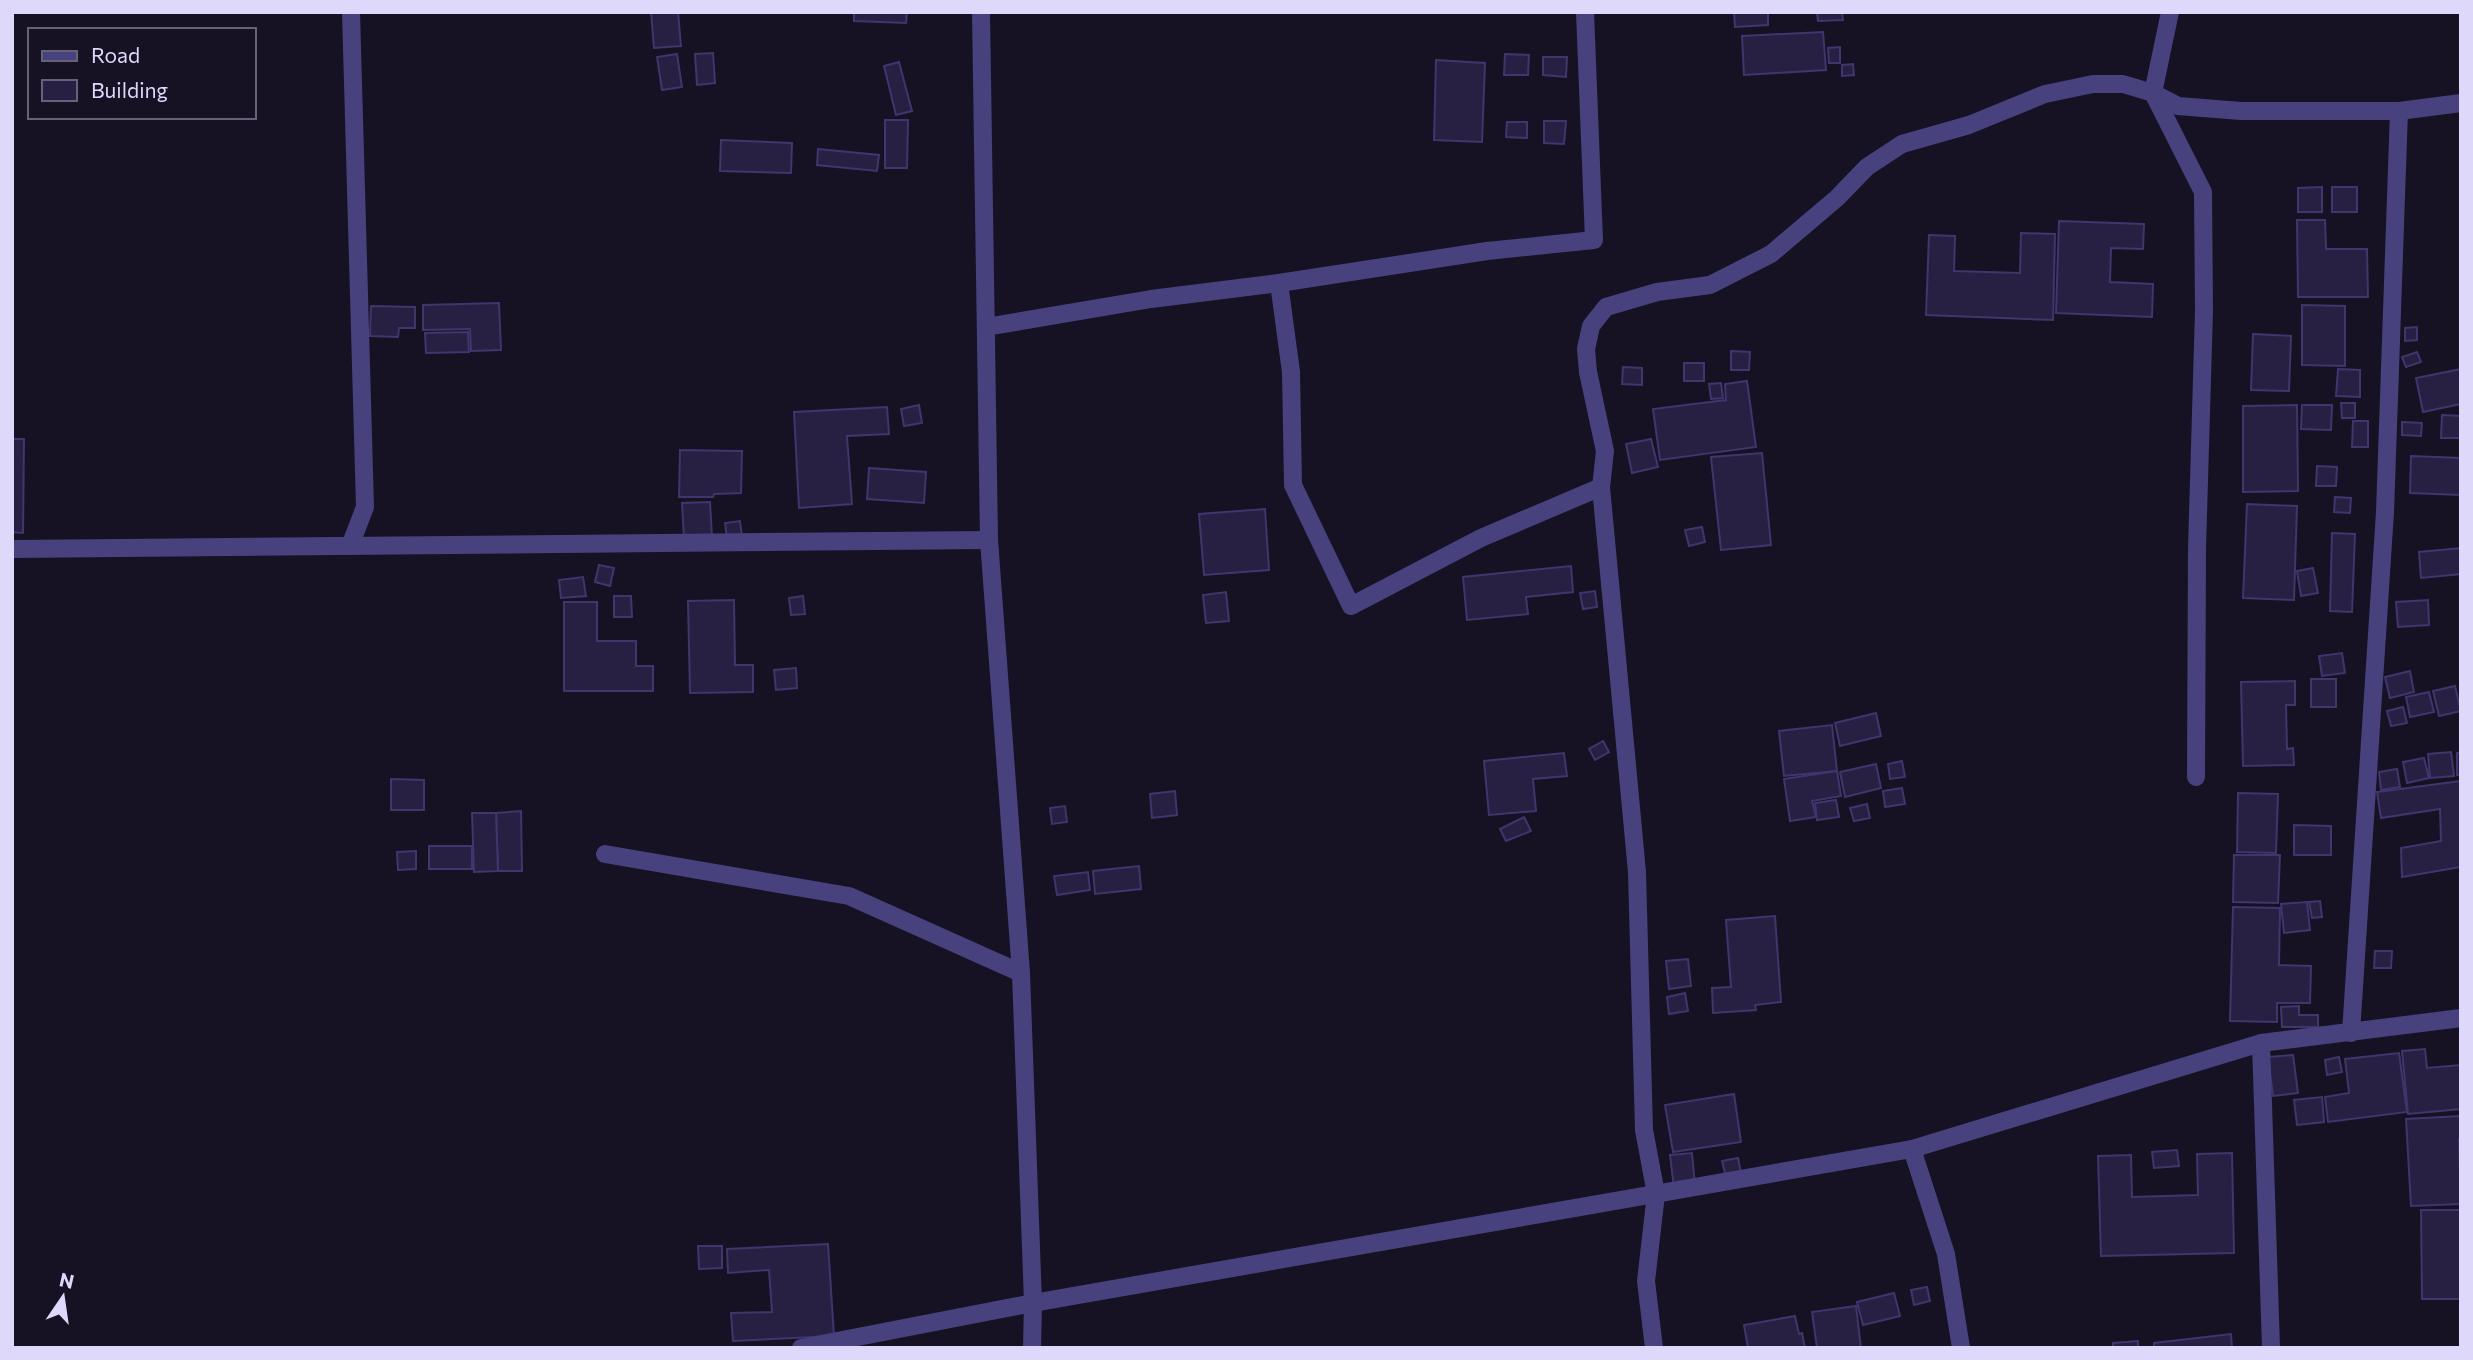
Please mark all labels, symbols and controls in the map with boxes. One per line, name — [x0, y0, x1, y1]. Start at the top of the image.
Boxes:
legend — [28, 28, 256, 119]
text: Road — [91, 42, 140, 67]
text: Building — [91, 77, 168, 102]
north arrow — [28, 1262, 98, 1332]
text: N — [57, 1267, 76, 1293]

